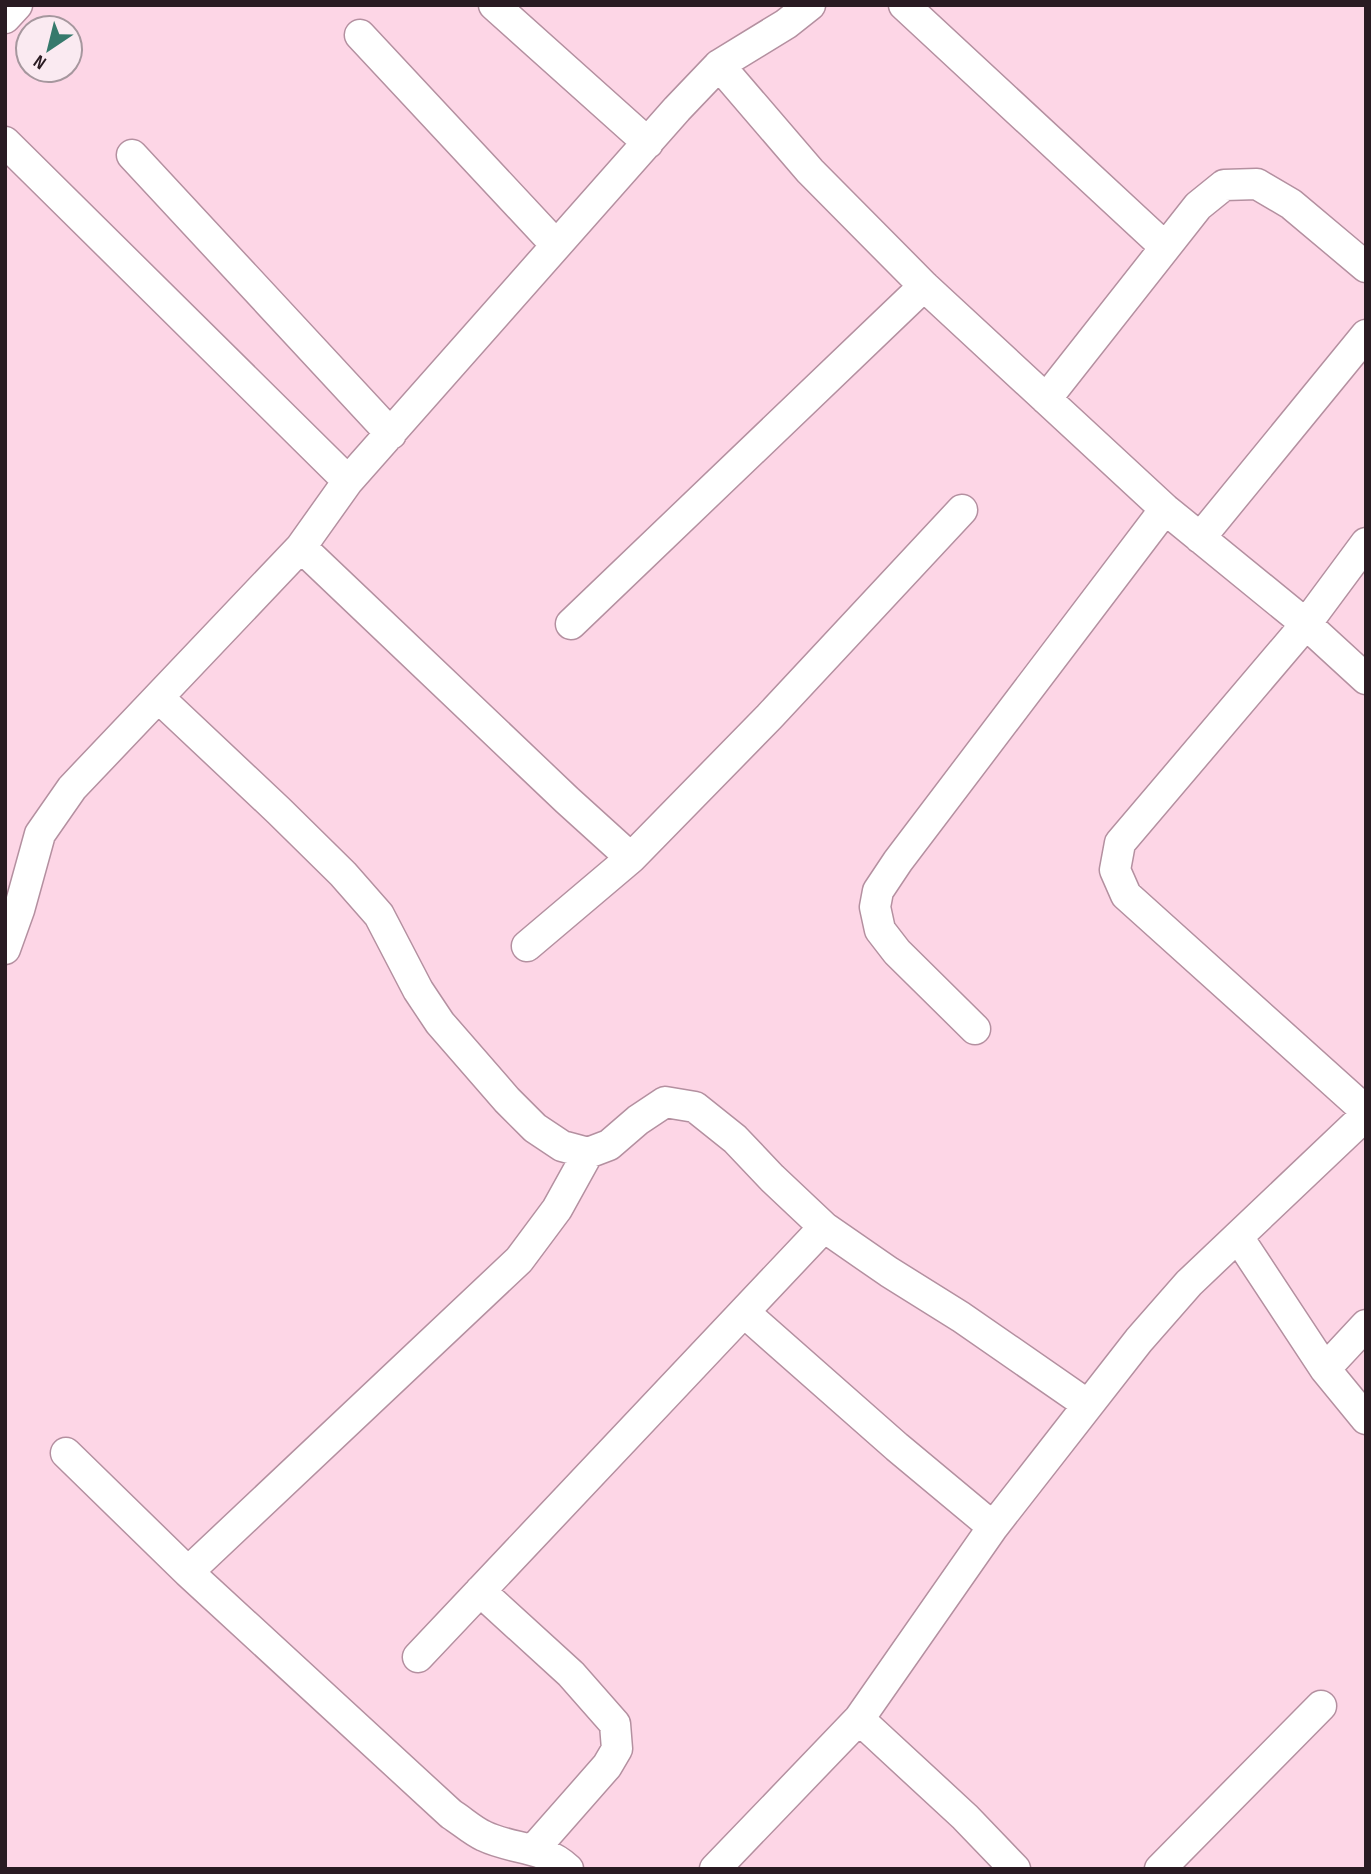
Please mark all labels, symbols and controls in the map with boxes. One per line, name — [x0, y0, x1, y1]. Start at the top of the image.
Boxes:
north arrow — [14, 14, 84, 84]
text: N — [29, 49, 51, 74]

